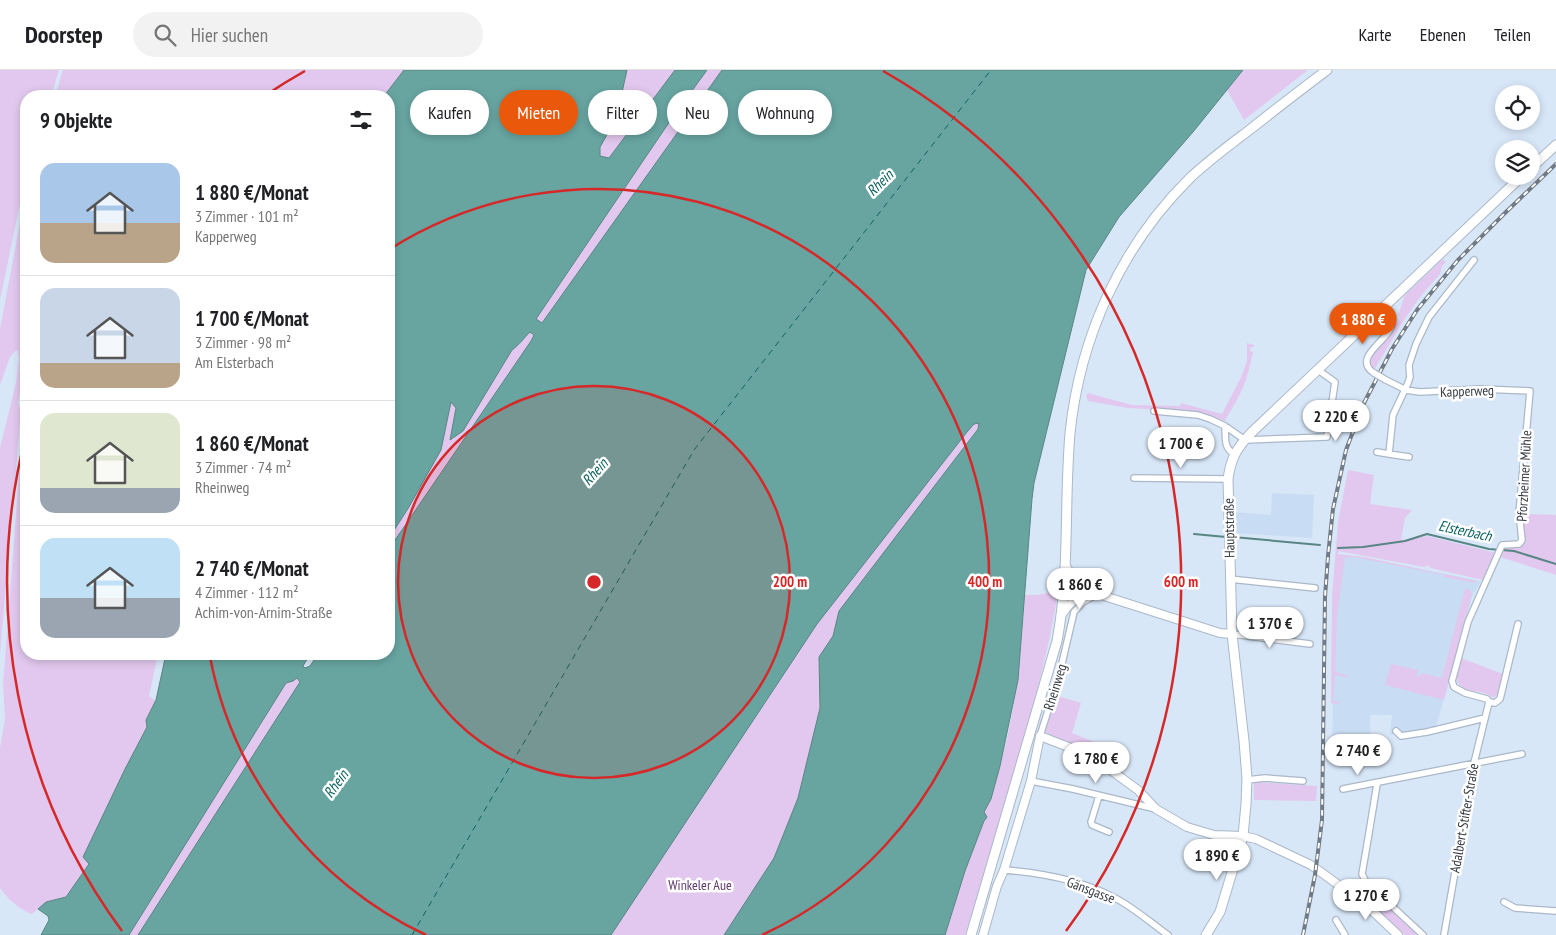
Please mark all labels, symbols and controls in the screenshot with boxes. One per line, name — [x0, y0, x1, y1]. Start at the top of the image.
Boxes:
search box — [133, 12, 483, 57]
text: Doorstep — [25, 19, 103, 50]
icon: search — [151, 21, 179, 49]
text: Hier suchen — [191, 23, 268, 47]
text: Karte — [1358, 23, 1392, 46]
text: Ebenen — [1420, 23, 1466, 46]
text: Teilen — [1494, 23, 1531, 46]
map controls — [1495, 85, 1540, 185]
button: locate — [1495, 85, 1540, 130]
chip: Kaufen — [410, 90, 489, 135]
chip: Mieten — [499, 90, 578, 135]
chip: Filter — [588, 90, 657, 135]
chip: Neu — [667, 90, 728, 135]
chip: Wohnung — [738, 90, 832, 135]
icon: filters — [347, 106, 375, 134]
text: 9 Objekte — [40, 107, 112, 134]
button: layers — [1495, 140, 1540, 185]
water label: Rhein — [862, 164, 898, 200]
text: 1 880 €/Monat — [195, 179, 309, 206]
icon: home — [80, 183, 140, 243]
text: 3 Zimmer · 101 m² — [195, 206, 299, 226]
text: Kapperweg — [195, 226, 257, 246]
pin: 1 880 € — [1317, 302, 1409, 345]
text: 1 700 €/Monat — [195, 305, 309, 332]
icon: home — [80, 308, 140, 368]
text: 1 880 € — [1341, 309, 1385, 329]
text: 3 Zimmer · 98 m² — [195, 332, 291, 352]
text: Am Elsterbach — [195, 352, 274, 372]
street label: Kapperweg — [1440, 381, 1494, 401]
pin: 2 220 € — [1290, 400, 1382, 442]
text: 2 220 € — [1314, 406, 1358, 426]
pin: 1 700 € — [1135, 426, 1227, 469]
text: 1 860 €/Monat — [195, 430, 309, 457]
street label: Pforzheimer Mühle — [1513, 430, 1535, 522]
icon: home — [80, 433, 140, 493]
text: 1 700 € — [1159, 433, 1203, 453]
water label: Rhein — [578, 453, 613, 489]
text: 3 Zimmer · 74 m² — [195, 457, 291, 477]
text: Rheinweg — [195, 477, 250, 497]
street label: Hauptstraße — [1219, 498, 1239, 558]
water label: Elsterbach — [1437, 516, 1495, 546]
text: 2 740 €/Monat — [195, 555, 309, 582]
icon: home — [80, 558, 140, 618]
pin: 1 860 € — [1034, 568, 1126, 610]
text: 200 m — [773, 572, 807, 591]
text: 400 m — [968, 572, 1002, 591]
text: 600 m — [1164, 572, 1198, 591]
centre of rings — [585, 573, 603, 591]
text: 1 860 € — [1058, 574, 1102, 594]
text: 4 Zimmer · 112 m² — [195, 582, 299, 602]
text: Achim-von-Arnim-Straße — [195, 602, 332, 622]
pin: 1 370 € — [1224, 606, 1316, 649]
text: 1 370 € — [1248, 613, 1292, 633]
street label: Rheinweg — [1039, 662, 1071, 712]
pin: 2 740 € — [1312, 734, 1404, 776]
text: 2 740 € — [1336, 740, 1380, 760]
pin: 1 780 € — [1050, 742, 1142, 784]
text: 1 780 € — [1074, 748, 1118, 768]
street label: Adalbert-Stifter-Straße — [1446, 762, 1483, 874]
water label: Rhein — [319, 765, 353, 801]
pin: 1 890 € — [1171, 838, 1263, 881]
text: 1 890 € — [1195, 845, 1239, 865]
street label: Gänsgasse — [1064, 873, 1118, 907]
park label: Winkeler Aue — [668, 876, 732, 894]
pin: 1 270 € — [1320, 878, 1412, 921]
text: 1 270 € — [1344, 885, 1388, 905]

